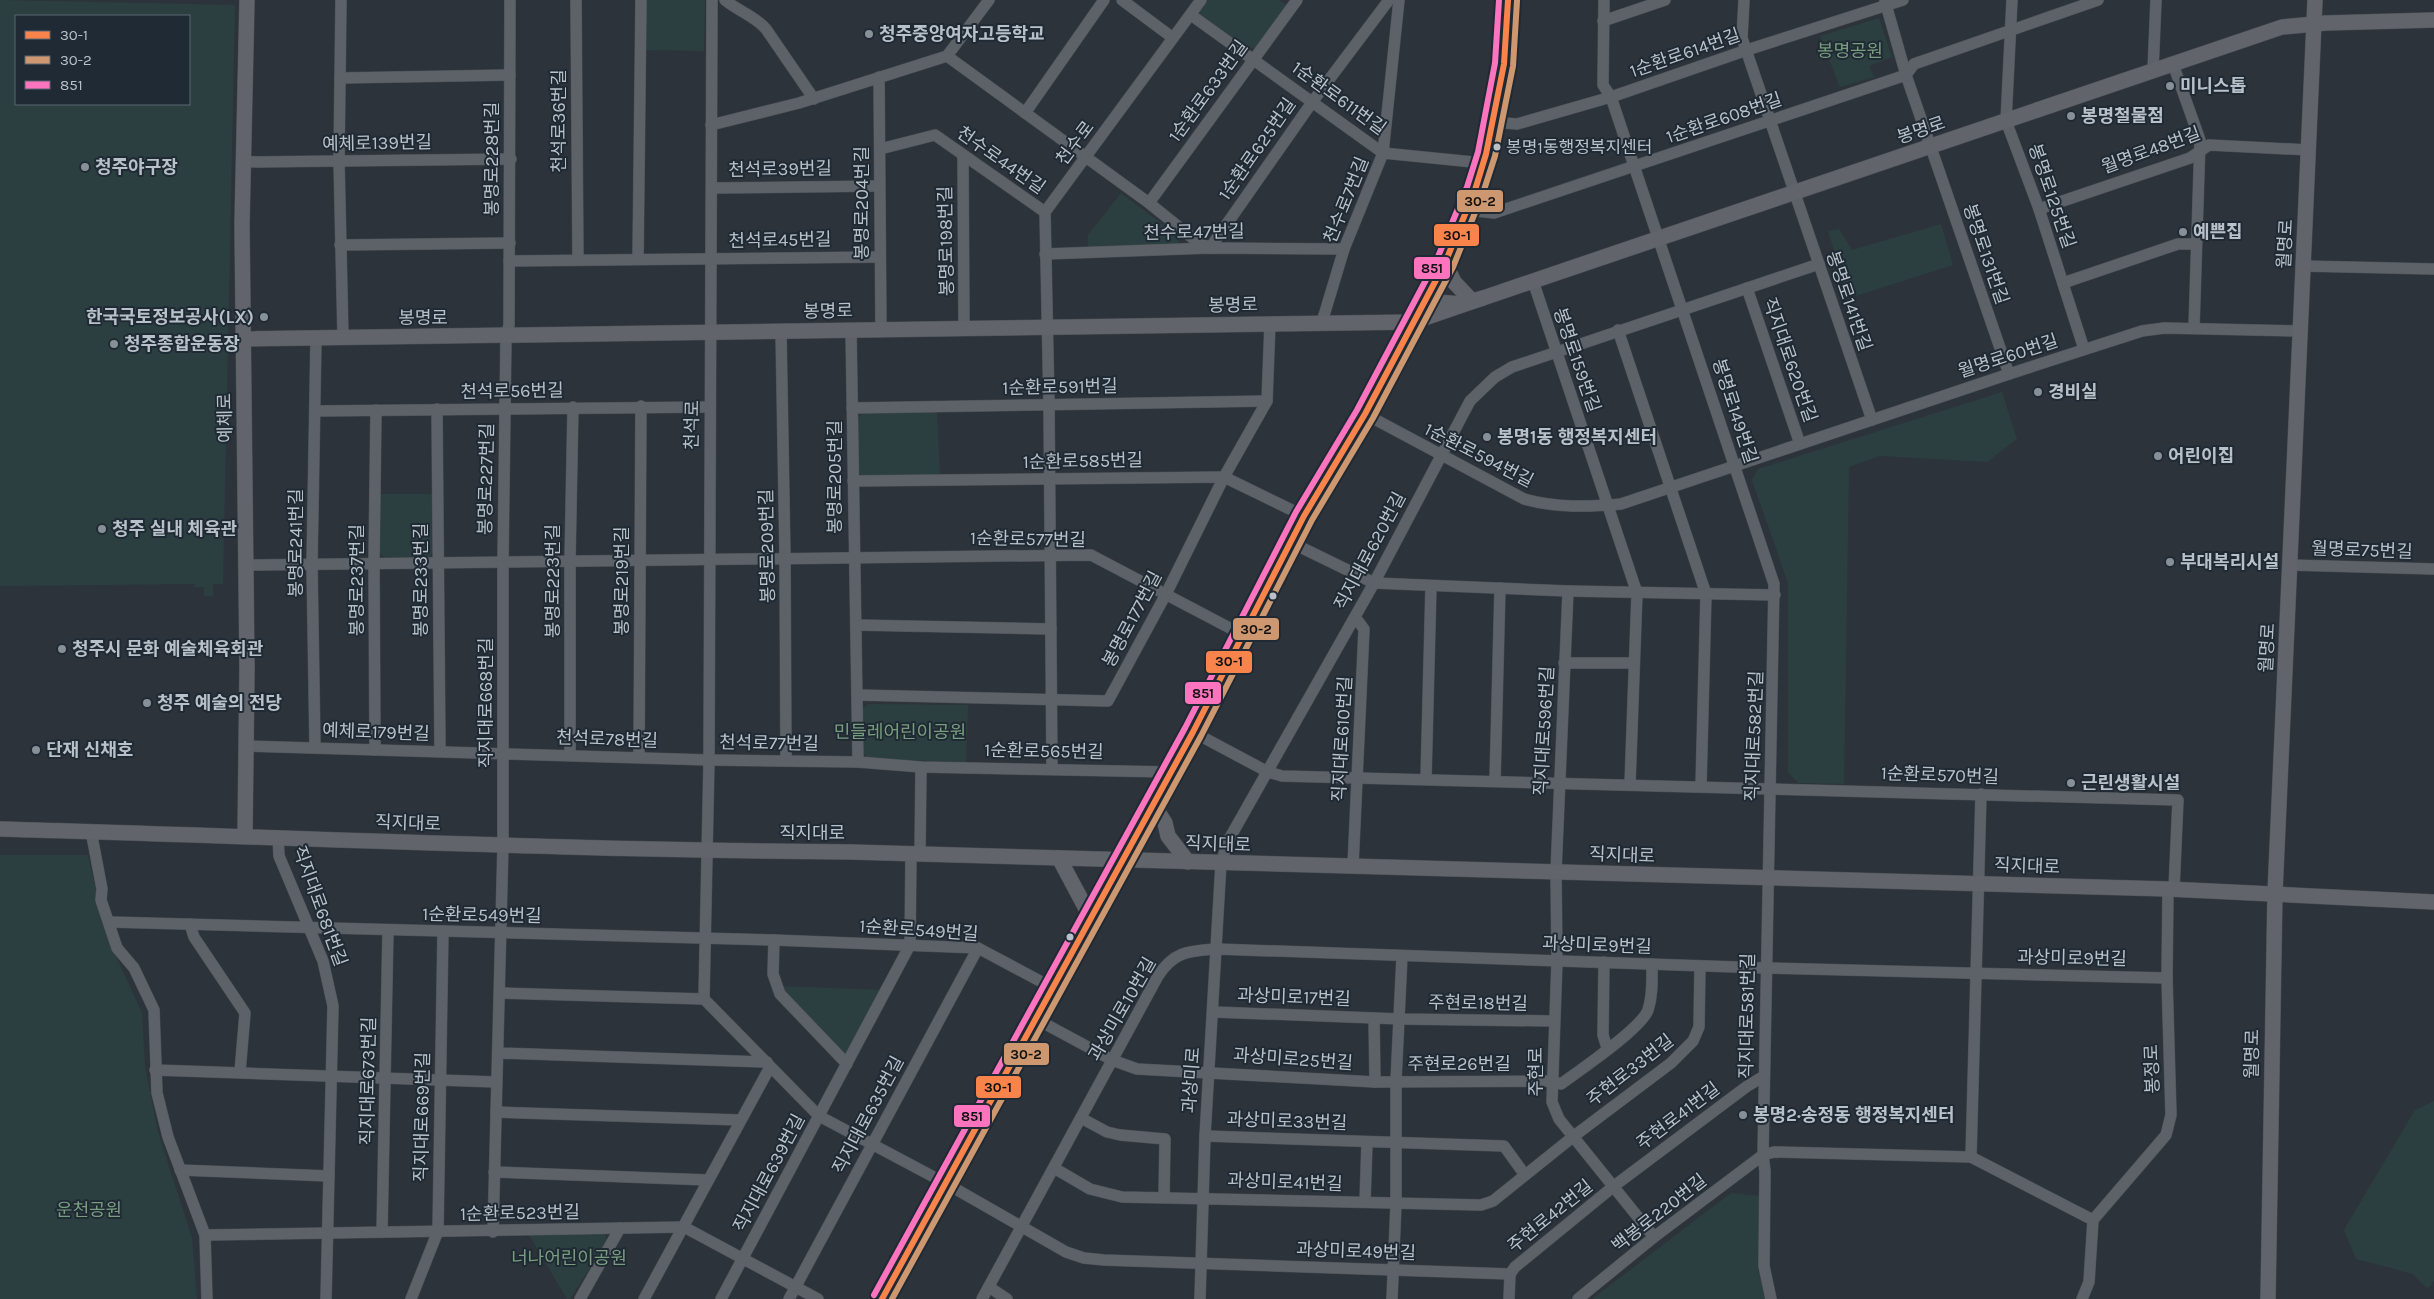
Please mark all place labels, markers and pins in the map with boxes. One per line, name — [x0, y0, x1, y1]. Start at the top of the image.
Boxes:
place label: 청주중앙여자고등학교 — [879, 23, 1045, 45]
marker: 청주중앙여자고등학교 — [863, 28, 875, 40]
place label: 미니스톱 — [2180, 75, 2246, 97]
marker: 미니스톱 — [2164, 80, 2176, 92]
place label: 봉명철물점 — [2081, 105, 2164, 127]
marker: 봉명철물점 — [2065, 110, 2077, 122]
place label: 봉명1동행정복지센터 — [1506, 137, 1652, 157]
marker: 봉명1동행정복지센터 — [1492, 142, 1502, 152]
place label: 청주야구장 — [95, 156, 178, 178]
marker: 청주야구장 — [79, 161, 91, 173]
place label: 예쁜집 — [2193, 221, 2243, 243]
marker: 예쁜집 — [2177, 226, 2189, 238]
place label: 한국국토정보공사(LX) — [86, 306, 254, 328]
marker: 한국국토정보공사(LX) — [258, 311, 270, 323]
place label: 청주종합운동장 — [124, 333, 240, 355]
marker: 청주종합운동장 — [108, 338, 120, 350]
place label: 경비실 — [2048, 381, 2098, 403]
marker: 경비실 — [2032, 386, 2044, 398]
place label: 봉명1동 행정복지센터 — [1497, 426, 1657, 448]
marker: 봉명1동 행정복지센터 — [1481, 431, 1493, 443]
place label: 어린이집 — [2168, 445, 2234, 467]
marker: 어린이집 — [2152, 450, 2164, 462]
place label: 청주 실내 체육관 — [112, 518, 237, 540]
marker: 청주 실내 체육관 — [96, 523, 108, 535]
place label: 부대복리시설 — [2180, 551, 2279, 573]
marker: 부대복리시설 — [2164, 556, 2176, 568]
unlabelled marker — [1268, 591, 1278, 601]
place label: 청주시 문화 예술체육회관 — [72, 638, 264, 660]
marker: 청주시 문화 예술체육회관 — [56, 643, 68, 655]
place label: 청주 예술의 전당 — [157, 692, 282, 714]
marker: 청주 예술의 전당 — [141, 697, 153, 709]
place label: 단재 신채호 — [46, 739, 133, 761]
marker: 단재 신채호 — [30, 744, 42, 756]
place label: 근린생활시설 — [2081, 772, 2180, 794]
marker: 근린생활시설 — [2065, 777, 2077, 789]
unlabelled marker — [1065, 932, 1075, 942]
place label: 봉명2·송정동 행정복지센터 — [1753, 1104, 1954, 1126]
marker: 봉명2·송정동 행정복지센터 — [1737, 1109, 1749, 1121]

